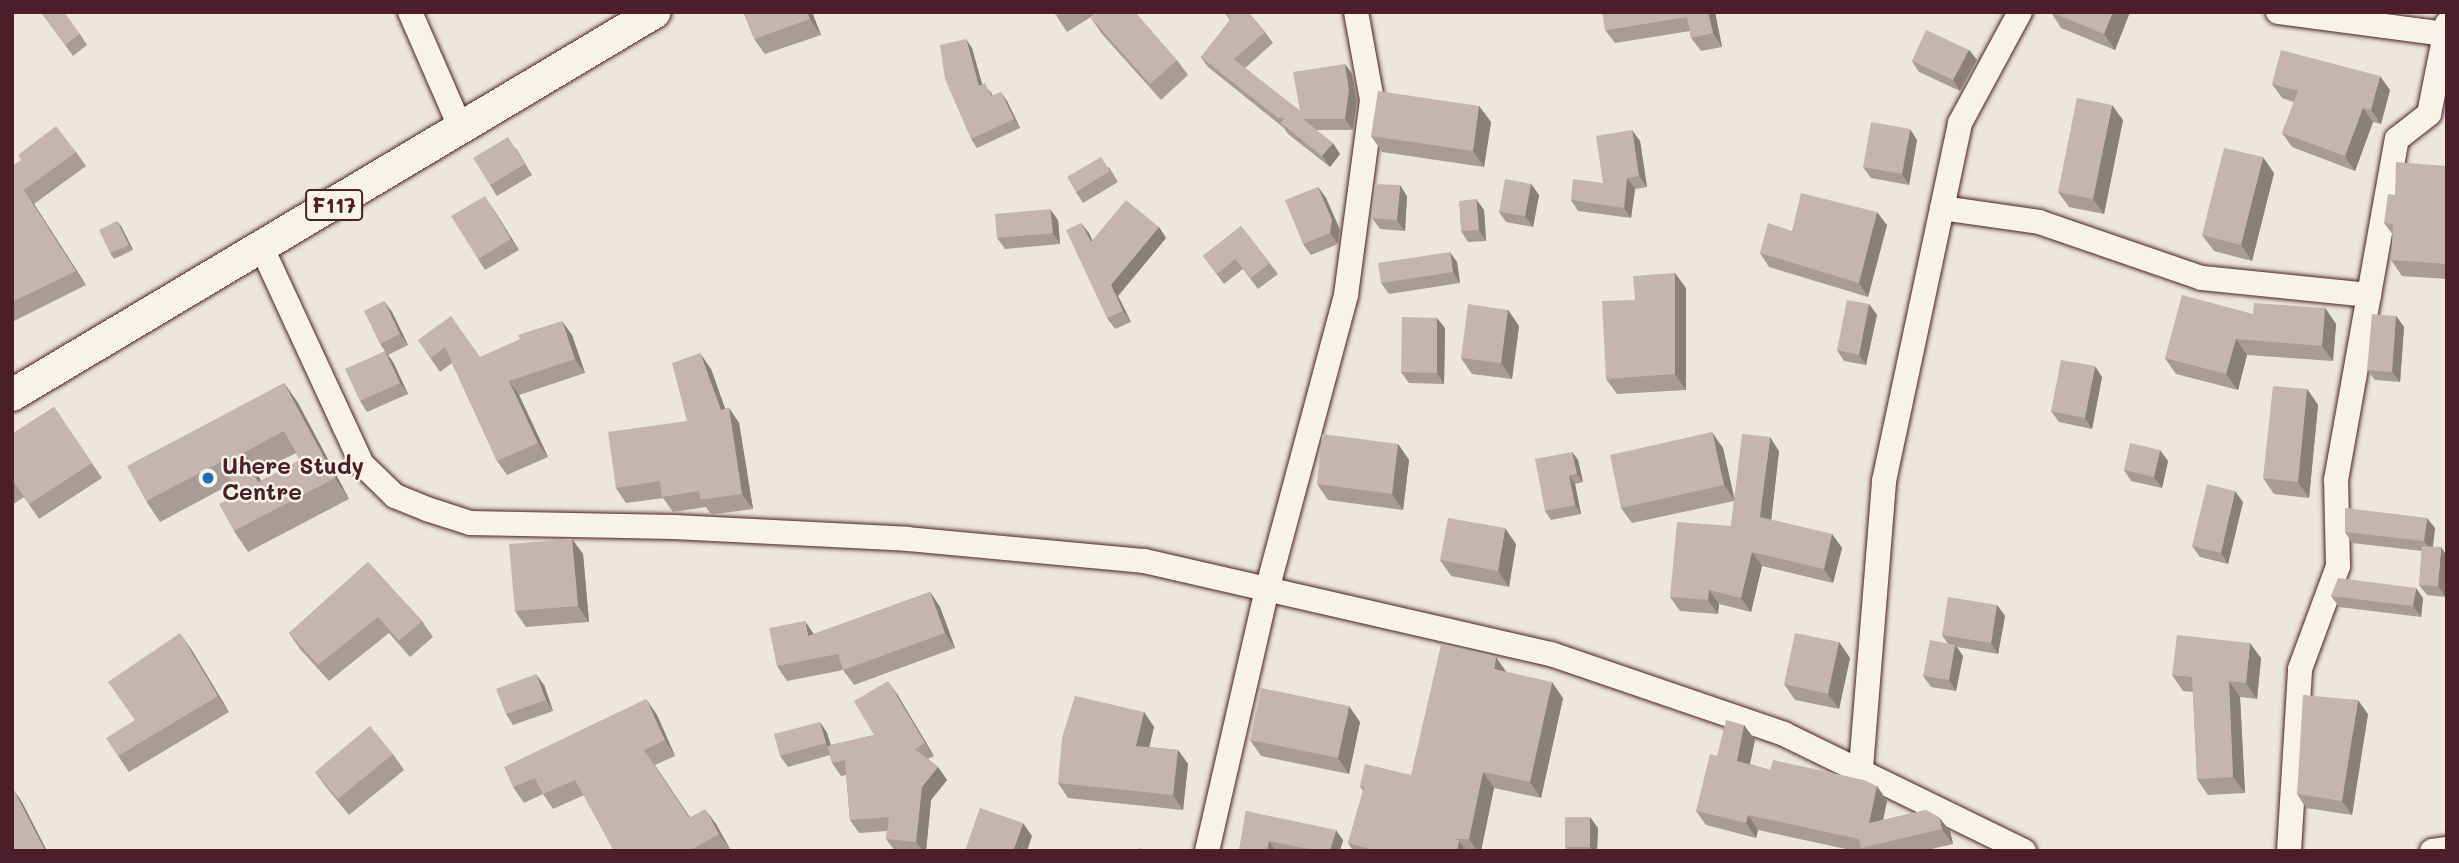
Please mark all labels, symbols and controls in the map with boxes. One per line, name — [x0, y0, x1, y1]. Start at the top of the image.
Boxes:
road number: F117 — [304, 188, 364, 222]
place label: Uhere Study Centre — [222, 451, 364, 505]
marker: Uhere Study Centre — [200, 470, 216, 486]

